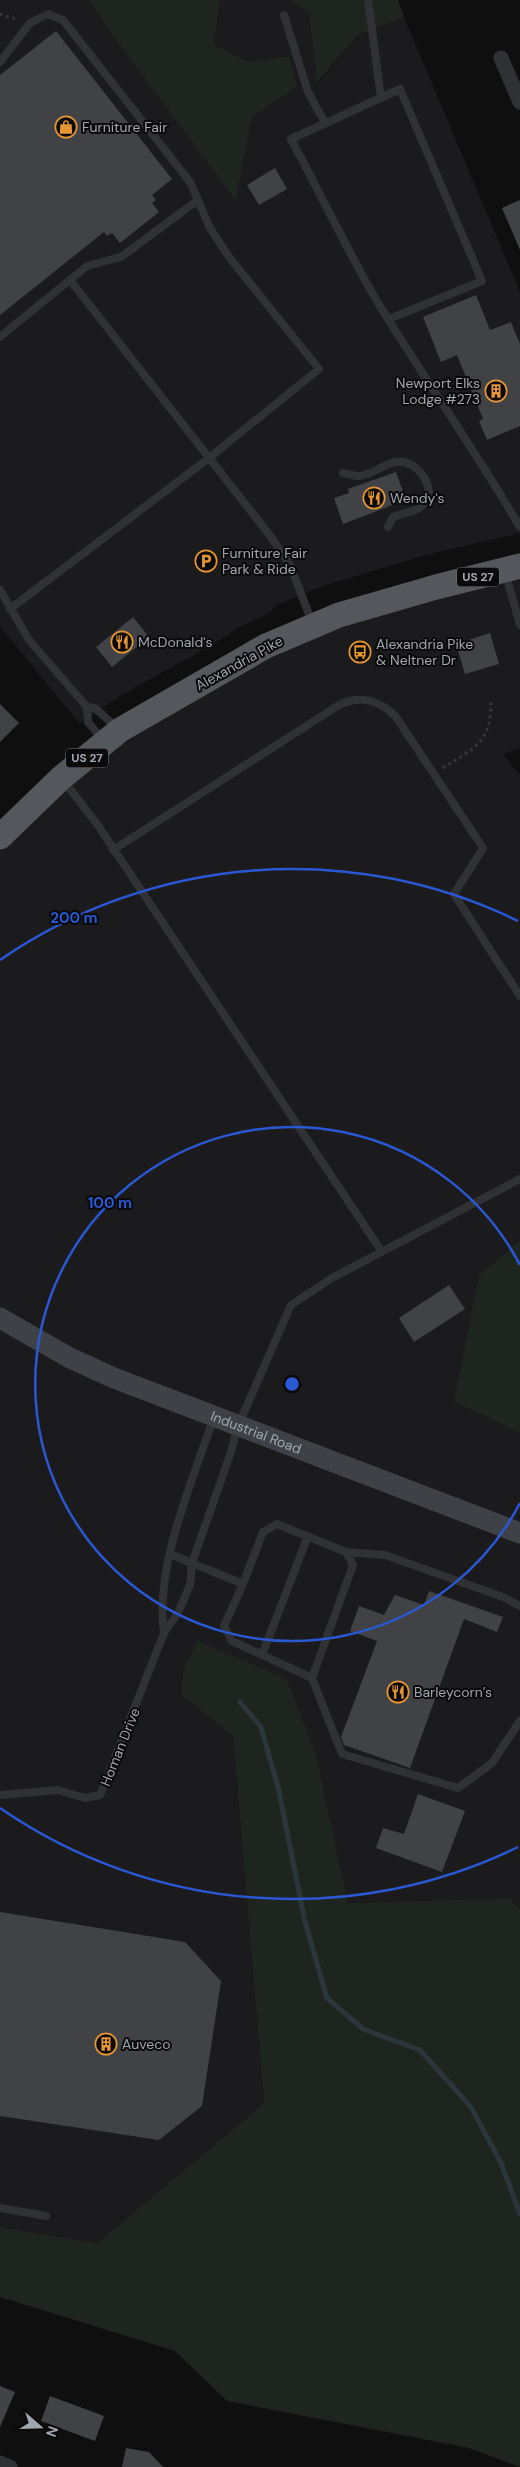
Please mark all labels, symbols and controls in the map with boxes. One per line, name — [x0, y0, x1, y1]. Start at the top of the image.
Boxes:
shop icon: Furniture Fair — [54, 115, 78, 139]
place label: Furniture Fair — [82, 118, 167, 136]
place label: Newport Elks Lodge #273 — [396, 374, 480, 408]
building icon: Newport Elks Lodge #273 — [484, 379, 508, 403]
restaurant icon: Wendy's — [362, 486, 386, 510]
place label: Wendy's — [390, 489, 445, 507]
place label: Furniture Fair Park & Ride — [222, 544, 307, 578]
parking icon: Furniture Fair Park & Ride — [194, 549, 218, 573]
road number: US 27 — [457, 568, 499, 586]
restaurant icon: McDonald's — [110, 630, 134, 654]
street label: Alexandria Pike — [192, 632, 286, 694]
place label: McDonald's — [138, 633, 213, 651]
place label: Alexandria Pike & Neltner Dr — [376, 635, 473, 669]
bus stop icon: Alexandria Pike & Neltner Dr — [348, 640, 372, 664]
road number: US 27 — [66, 748, 108, 768]
text: 200 m — [50, 908, 98, 928]
text: 100 m — [88, 1193, 132, 1213]
centre of rings — [283, 1375, 301, 1393]
street label: Industrial Road — [208, 1407, 304, 1458]
restaurant icon: Barleycorn’s — [386, 1680, 410, 1704]
place label: Barleycorn’s — [414, 1683, 492, 1701]
street label: Homan Drive — [96, 1705, 144, 1789]
building icon: Auveco — [94, 2032, 118, 2056]
place label: Auveco — [122, 2035, 170, 2053]
north arrow — [15, 2402, 65, 2452]
text: N — [42, 2424, 62, 2439]

